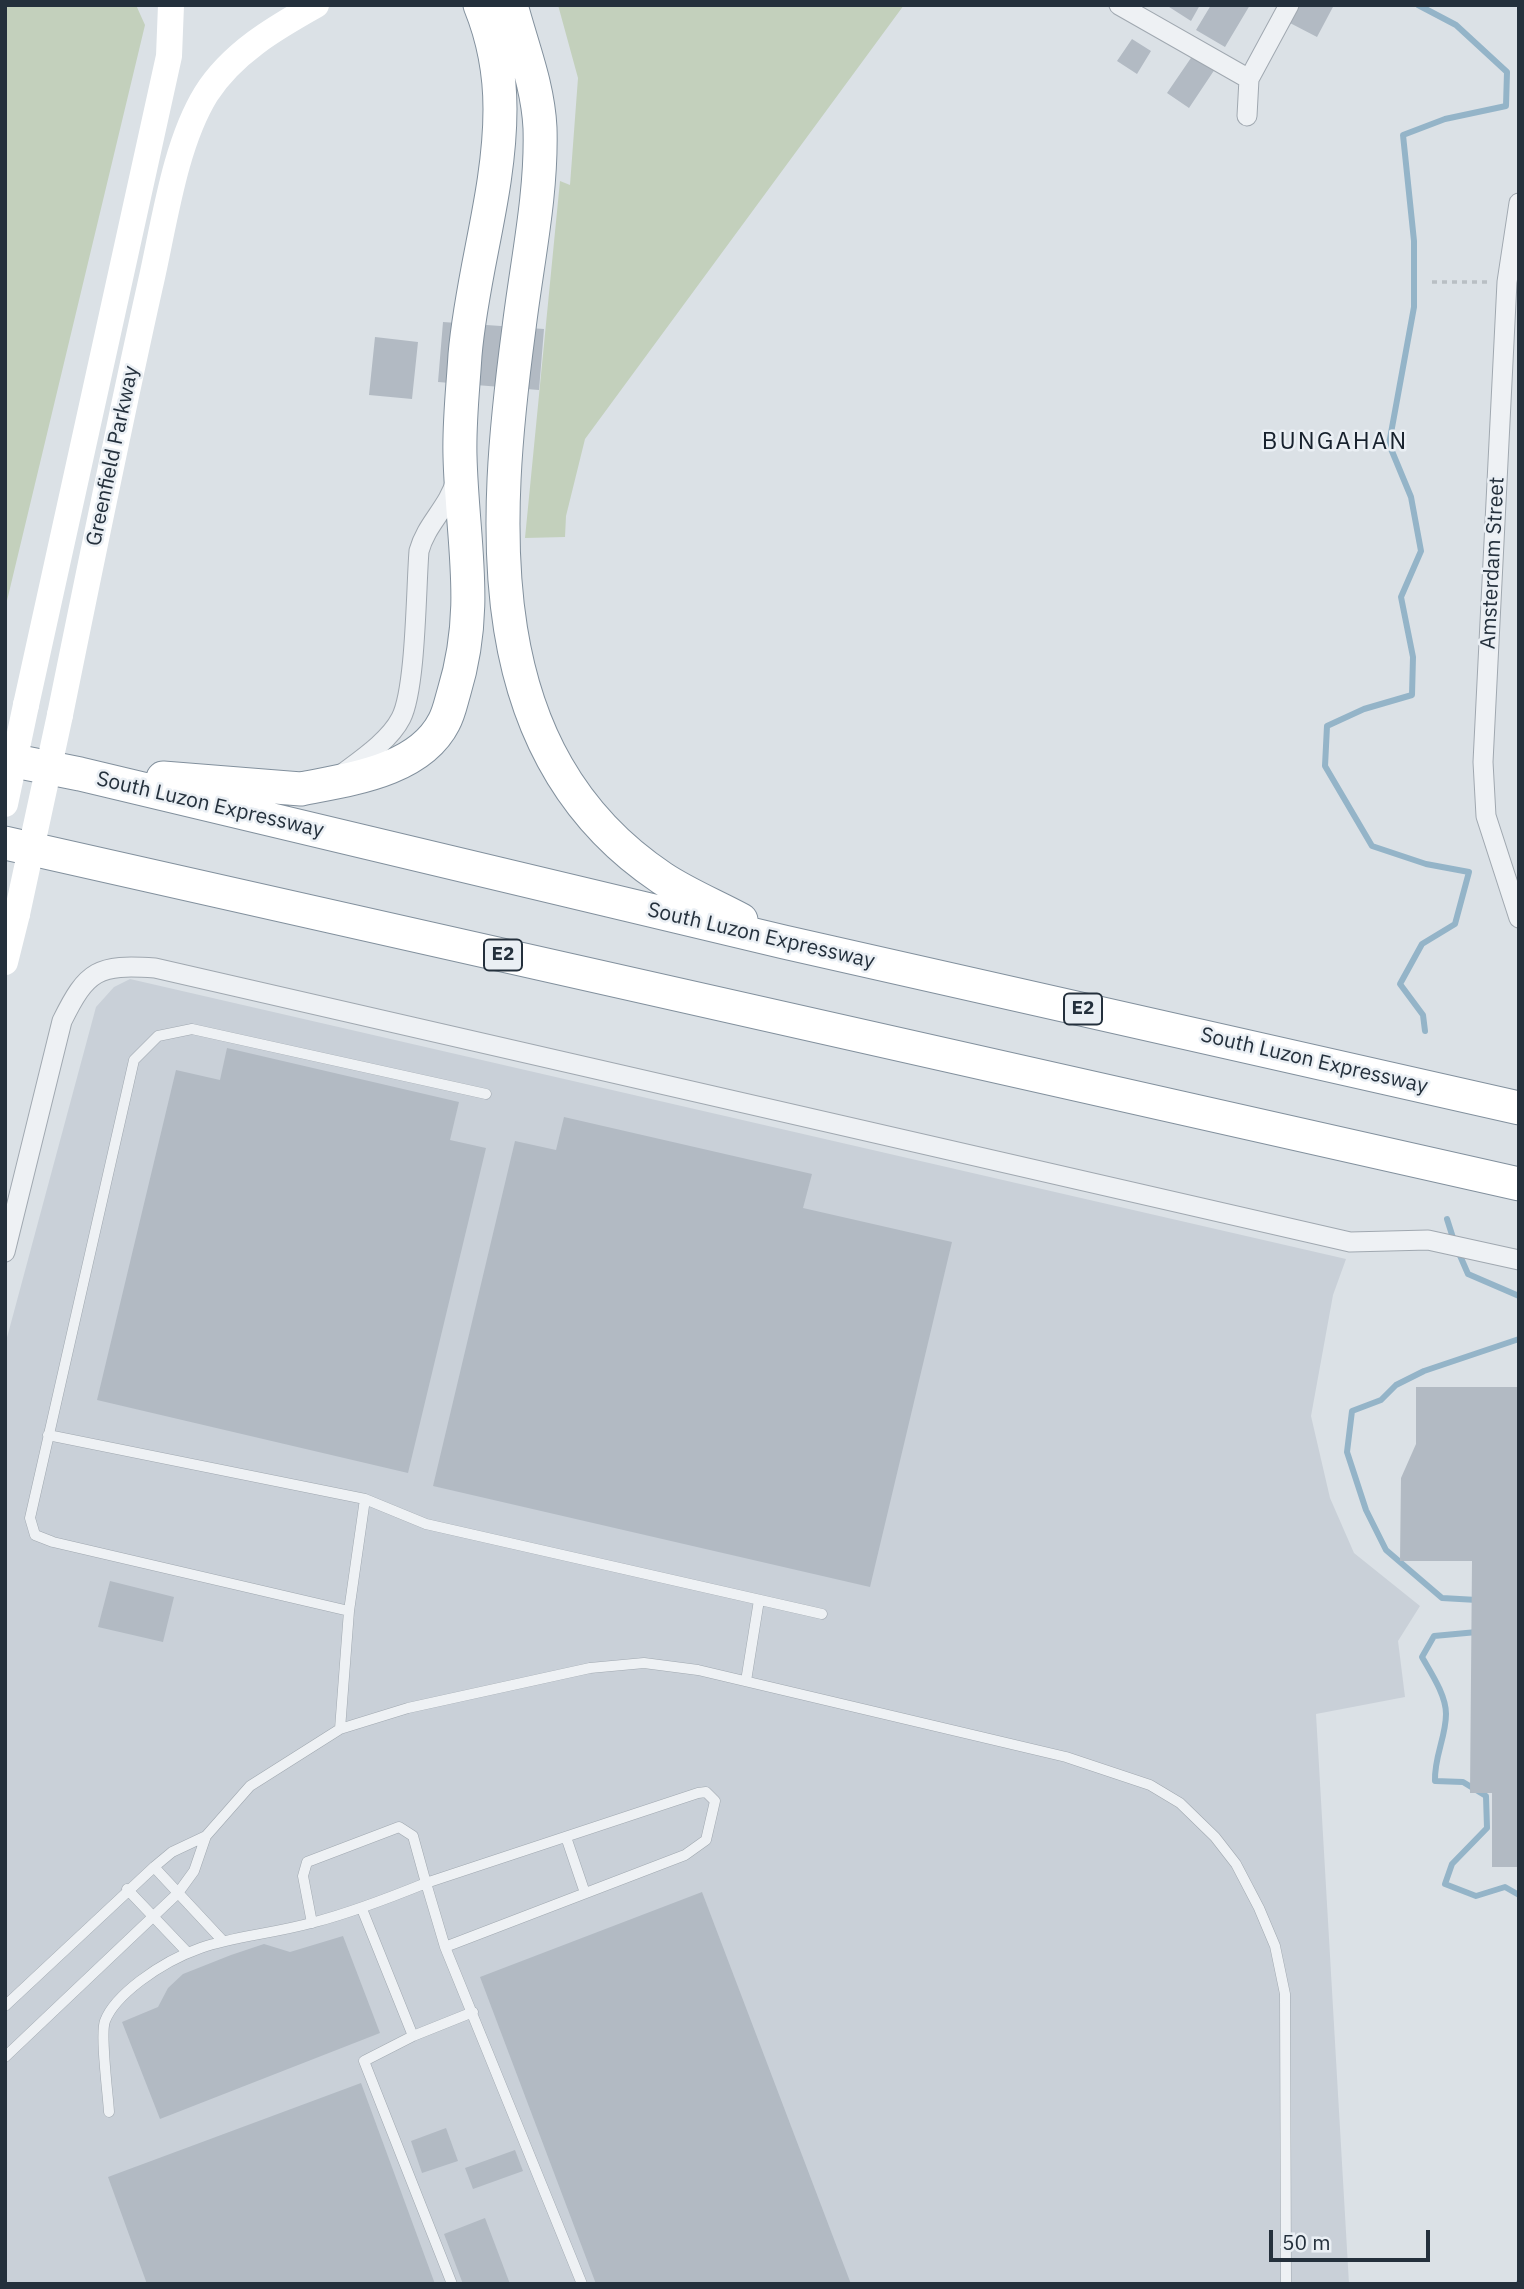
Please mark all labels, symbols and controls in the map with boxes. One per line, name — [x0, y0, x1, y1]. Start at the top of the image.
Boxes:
street label: Greenfield Parkway — [82, 364, 144, 548]
district label: BUNGAHAN — [1263, 428, 1407, 456]
street label: Amsterdam Street — [1476, 476, 1510, 650]
street label: South Luzon Expressway — [94, 767, 326, 843]
street label: South Luzon Expressway — [645, 898, 877, 974]
road number: E2 — [484, 939, 522, 970]
road number: E2 — [1064, 993, 1102, 1024]
street label: South Luzon Expressway — [1198, 1023, 1430, 1099]
scale bar — [1272, 2216, 1433, 2260]
text: 50 m — [1282, 2228, 1331, 2256]

